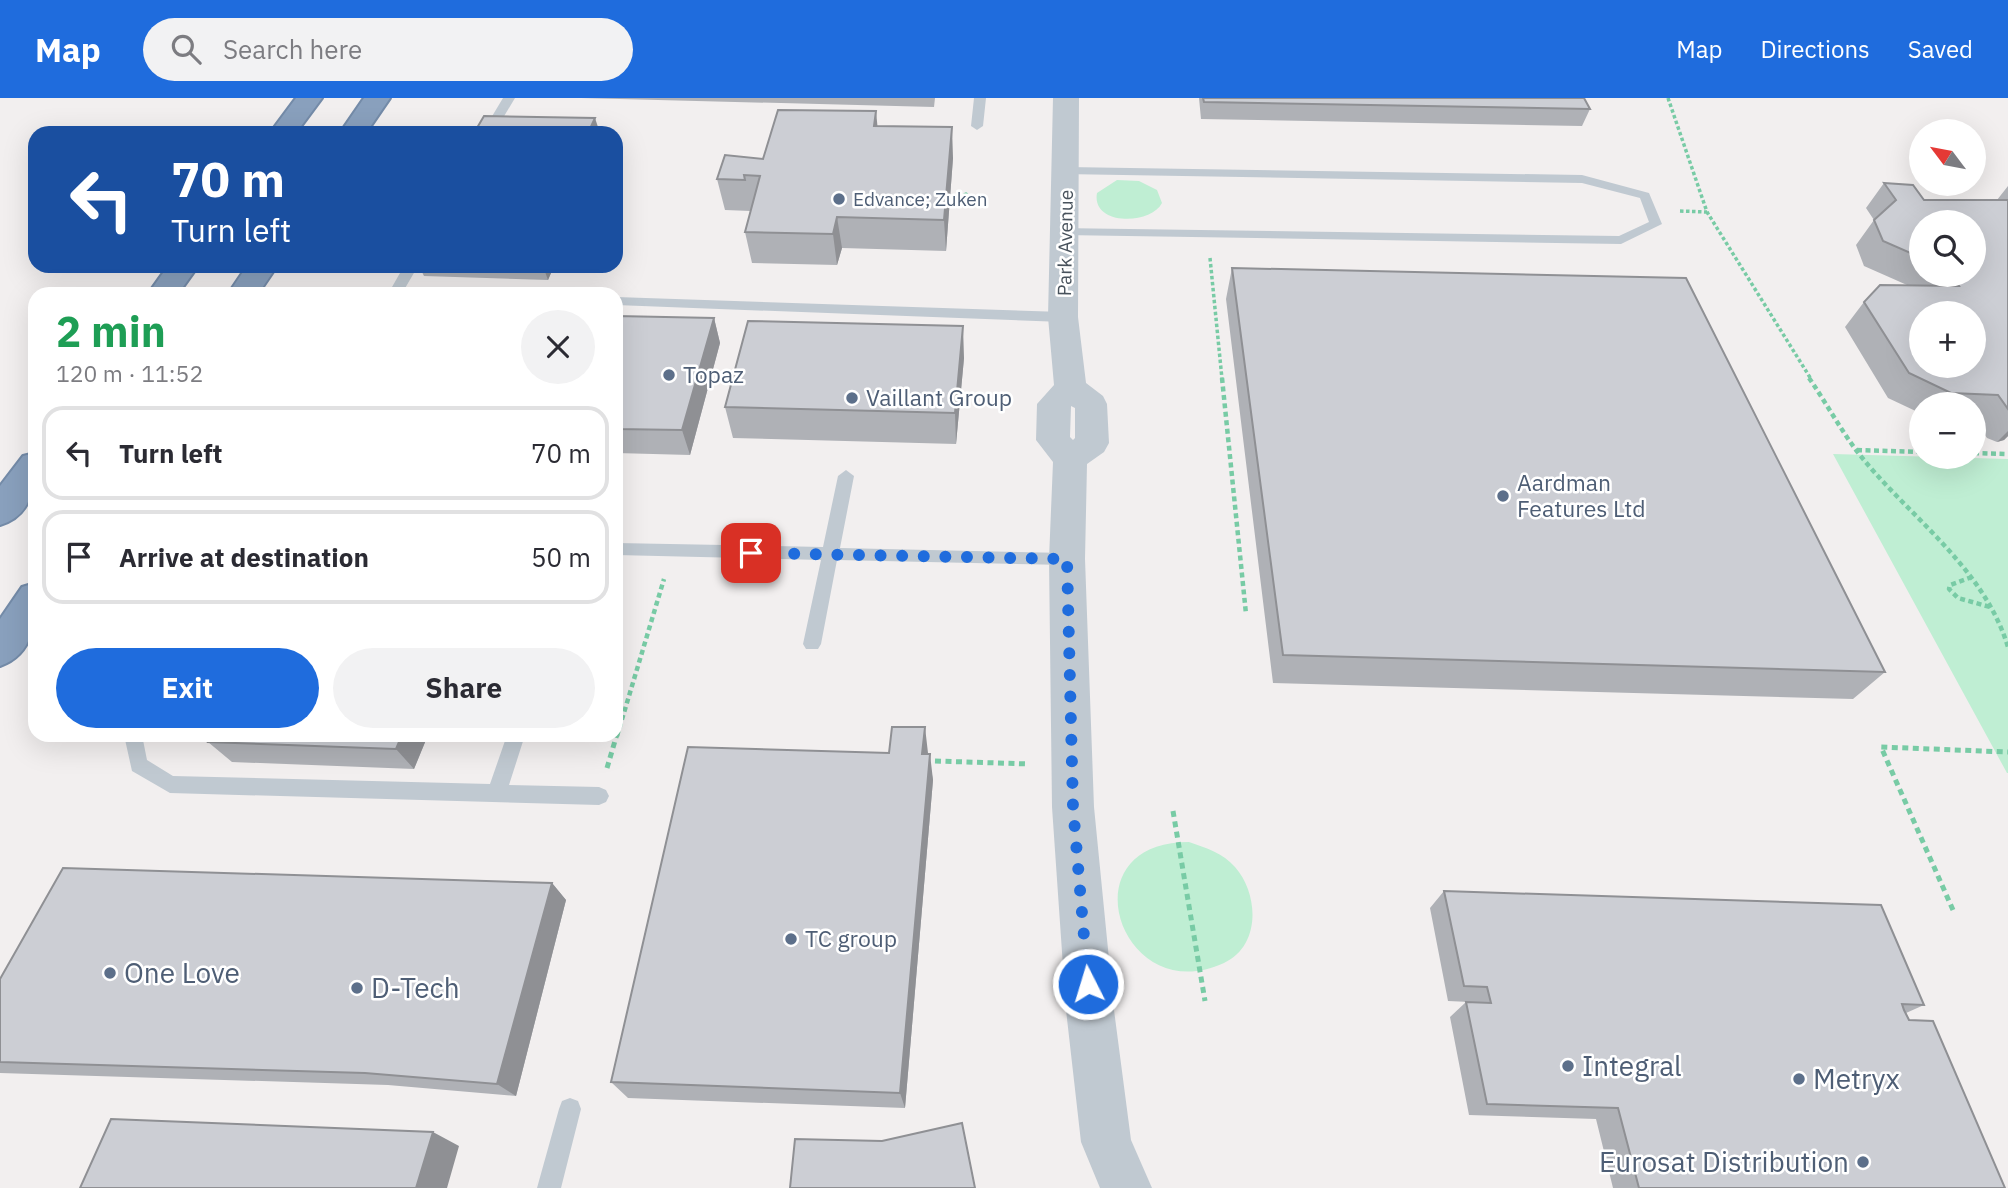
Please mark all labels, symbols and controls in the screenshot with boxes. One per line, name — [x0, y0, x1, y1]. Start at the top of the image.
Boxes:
search box — [143, 18, 633, 81]
text: Map — [35, 28, 101, 71]
icon: search — [167, 30, 205, 68]
text: Search here — [223, 32, 362, 66]
text: Map — [1676, 33, 1722, 65]
text: Directions — [1760, 33, 1870, 65]
text: Saved — [1908, 33, 1973, 65]
north arrow — [1909, 119, 1986, 196]
map controls — [1909, 119, 1986, 469]
text: 70 m — [171, 147, 285, 210]
icon: left — [56, 154, 147, 245]
place label: Edvance; Zuken — [853, 187, 988, 211]
street label: Park Avenue — [1052, 190, 1078, 296]
marker: Edvance; Zuken — [831, 191, 847, 207]
text: Turn left — [171, 209, 291, 251]
button: search — [1909, 210, 1986, 287]
button: + — [1909, 301, 1986, 378]
text: 2 min — [56, 304, 166, 359]
button: close — [521, 310, 595, 384]
text: 120 m · 11:52 — [56, 358, 203, 388]
place label: Topaz — [683, 359, 744, 389]
marker: Topaz — [661, 367, 677, 383]
place label: Vaillant Group — [866, 382, 1012, 412]
marker: Vaillant Group — [844, 390, 860, 406]
button: − — [1909, 392, 1986, 469]
icon: left — [60, 434, 98, 472]
text: Turn left — [119, 436, 222, 470]
text: 70 m — [531, 436, 591, 470]
place label: Aardman Features Ltd — [1517, 467, 1646, 523]
marker: Aardman Features Ltd — [1495, 488, 1511, 504]
pin — [721, 523, 781, 583]
icon: arrive — [732, 534, 770, 572]
icon: arrive — [60, 538, 98, 576]
text: Arrive at destination — [119, 540, 369, 574]
text: 50 m — [531, 540, 591, 574]
button: Exit — [56, 648, 319, 728]
button: Share — [333, 648, 595, 728]
place label: TC group — [805, 923, 897, 953]
marker: TC group — [783, 931, 799, 947]
position arrow — [1051, 947, 1125, 1021]
place label: One Love — [124, 954, 240, 991]
marker: One Love — [102, 965, 118, 981]
place label: D-Tech — [371, 969, 460, 1006]
marker: D-Tech — [349, 980, 365, 996]
place label: Integral — [1582, 1047, 1682, 1084]
marker: Integral — [1560, 1058, 1576, 1074]
place label: Metryx — [1813, 1060, 1900, 1097]
marker: Metryx — [1791, 1071, 1807, 1087]
place label: Eurosat Distribution — [1599, 1143, 1849, 1180]
marker: Eurosat Distribution — [1855, 1154, 1871, 1170]

